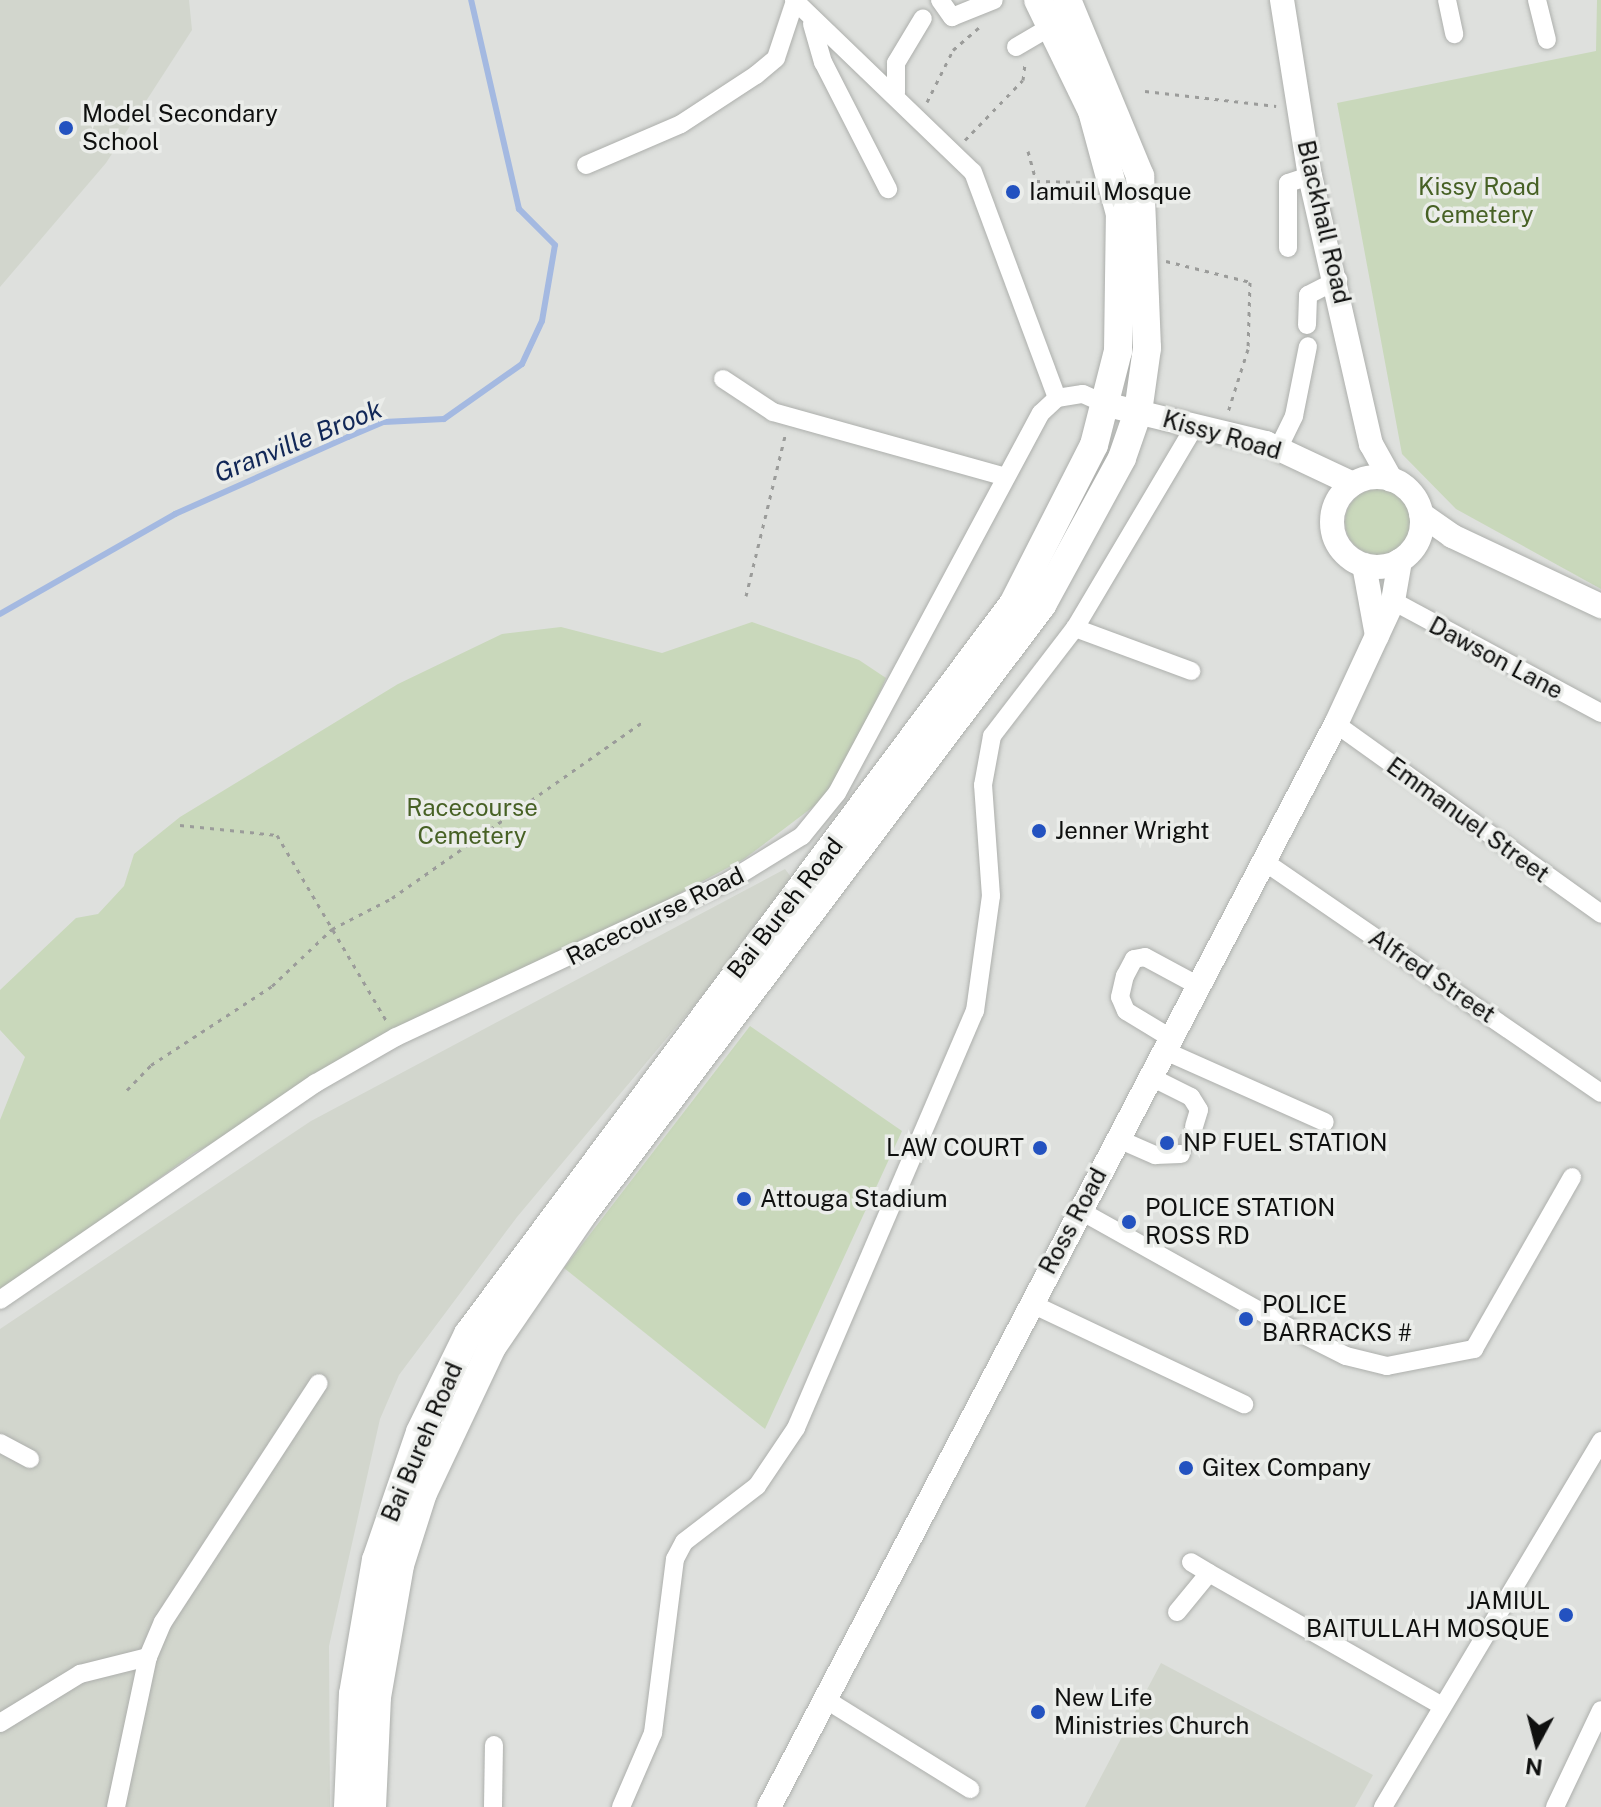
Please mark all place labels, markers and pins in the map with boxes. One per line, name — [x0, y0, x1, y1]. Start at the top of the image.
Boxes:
place label: Model Secondary School — [82, 100, 278, 156]
marker: Model Secondary School — [57, 119, 75, 137]
place label: Iamuil Mosque — [1029, 178, 1192, 206]
marker: Iamuil Mosque — [1004, 183, 1022, 201]
place label: Jenner Wright — [1055, 817, 1210, 845]
marker: Jenner Wright — [1030, 822, 1048, 840]
place label: NP FUEL STATION — [1183, 1129, 1387, 1157]
place label: LAW COURT — [886, 1134, 1024, 1162]
marker: NP FUEL STATION — [1158, 1134, 1176, 1152]
marker: LAW COURT — [1031, 1139, 1049, 1157]
place label: Attouga Stadium — [760, 1185, 947, 1213]
marker: Attouga Stadium — [735, 1190, 753, 1208]
place label: POLICE STATION ROSS RD — [1145, 1194, 1335, 1250]
marker: POLICE STATION ROSS RD — [1120, 1213, 1138, 1231]
place label: POLICE BARRACKS # — [1262, 1291, 1412, 1347]
marker: POLICE BARRACKS # — [1237, 1310, 1255, 1328]
place label: Gitex Company — [1202, 1454, 1371, 1482]
marker: Gitex Company — [1177, 1459, 1195, 1477]
place label: JAMIUL BAITULLAH MOSQUE — [1306, 1587, 1550, 1643]
marker: JAMIUL BAITULLAH MOSQUE — [1557, 1606, 1575, 1624]
place label: New Life Ministries Church — [1054, 1684, 1250, 1740]
marker: New Life Ministries Church — [1029, 1703, 1047, 1721]

